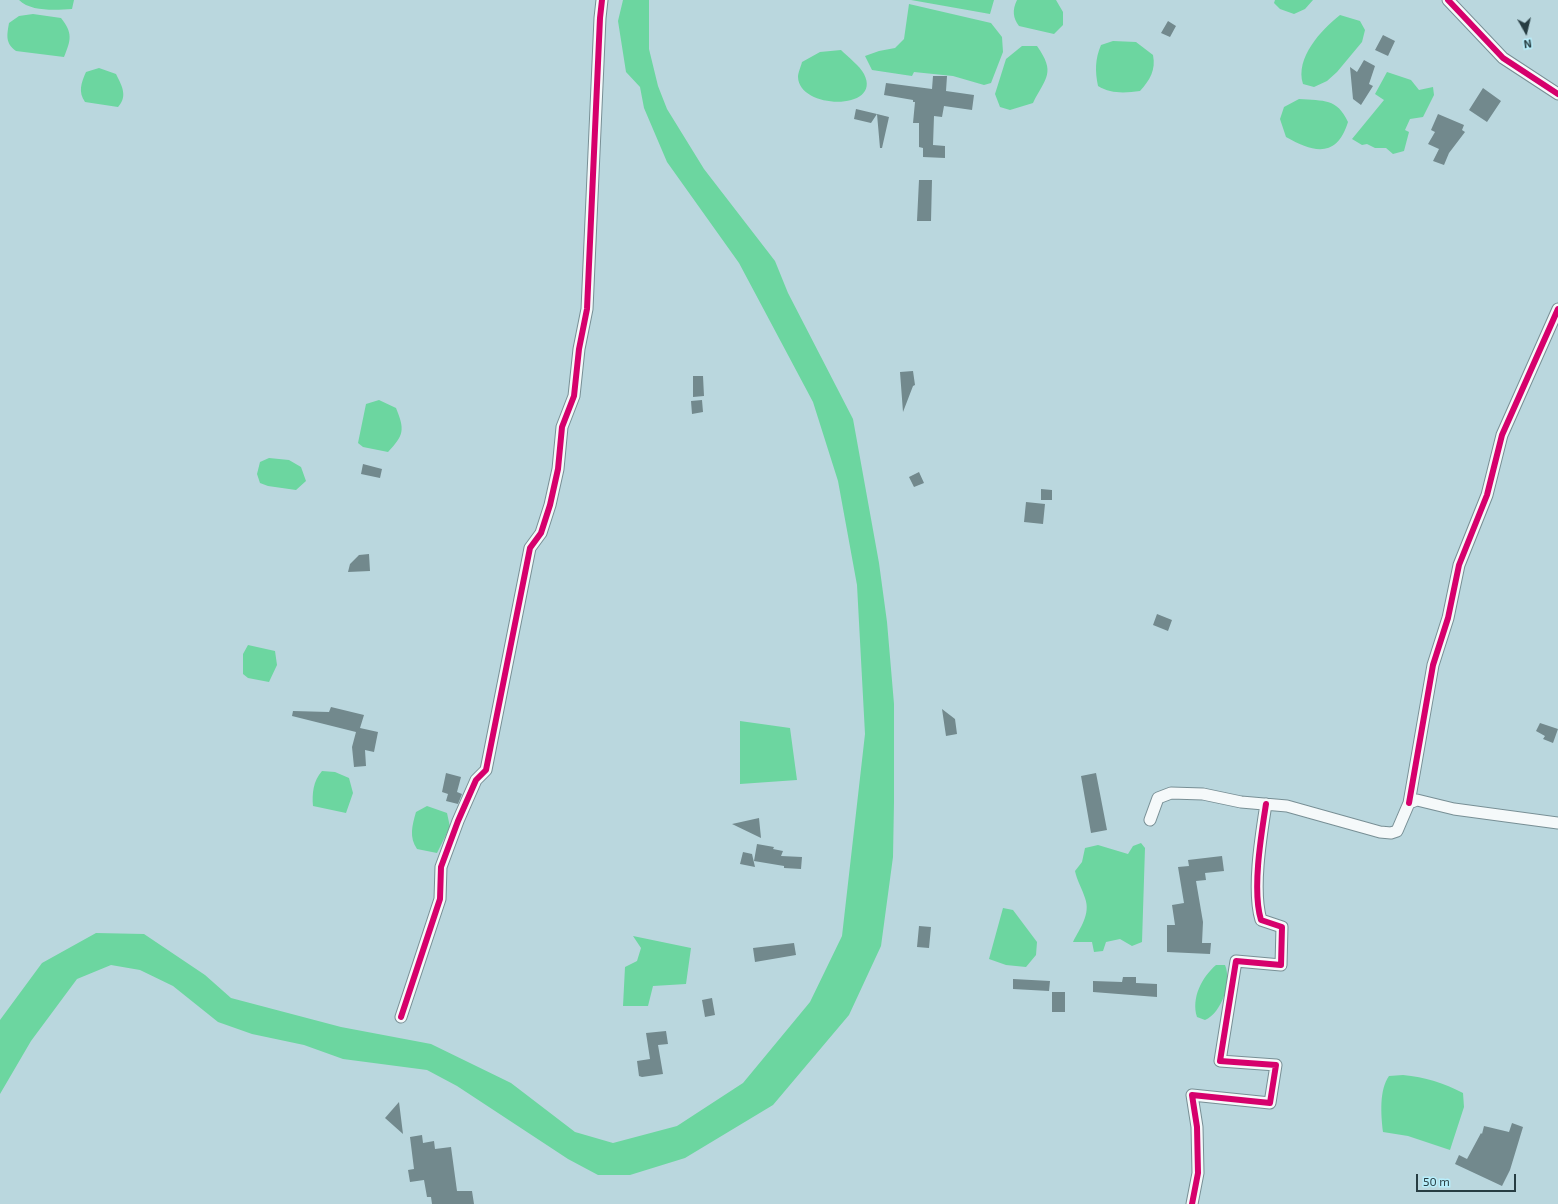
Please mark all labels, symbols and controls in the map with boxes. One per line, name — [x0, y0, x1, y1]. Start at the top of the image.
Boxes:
north arrow — [1506, 12, 1546, 52]
text: N — [1523, 37, 1533, 51]
scale bar — [1418, 1166, 1518, 1192]
text: 50 m — [1423, 1174, 1450, 1188]

